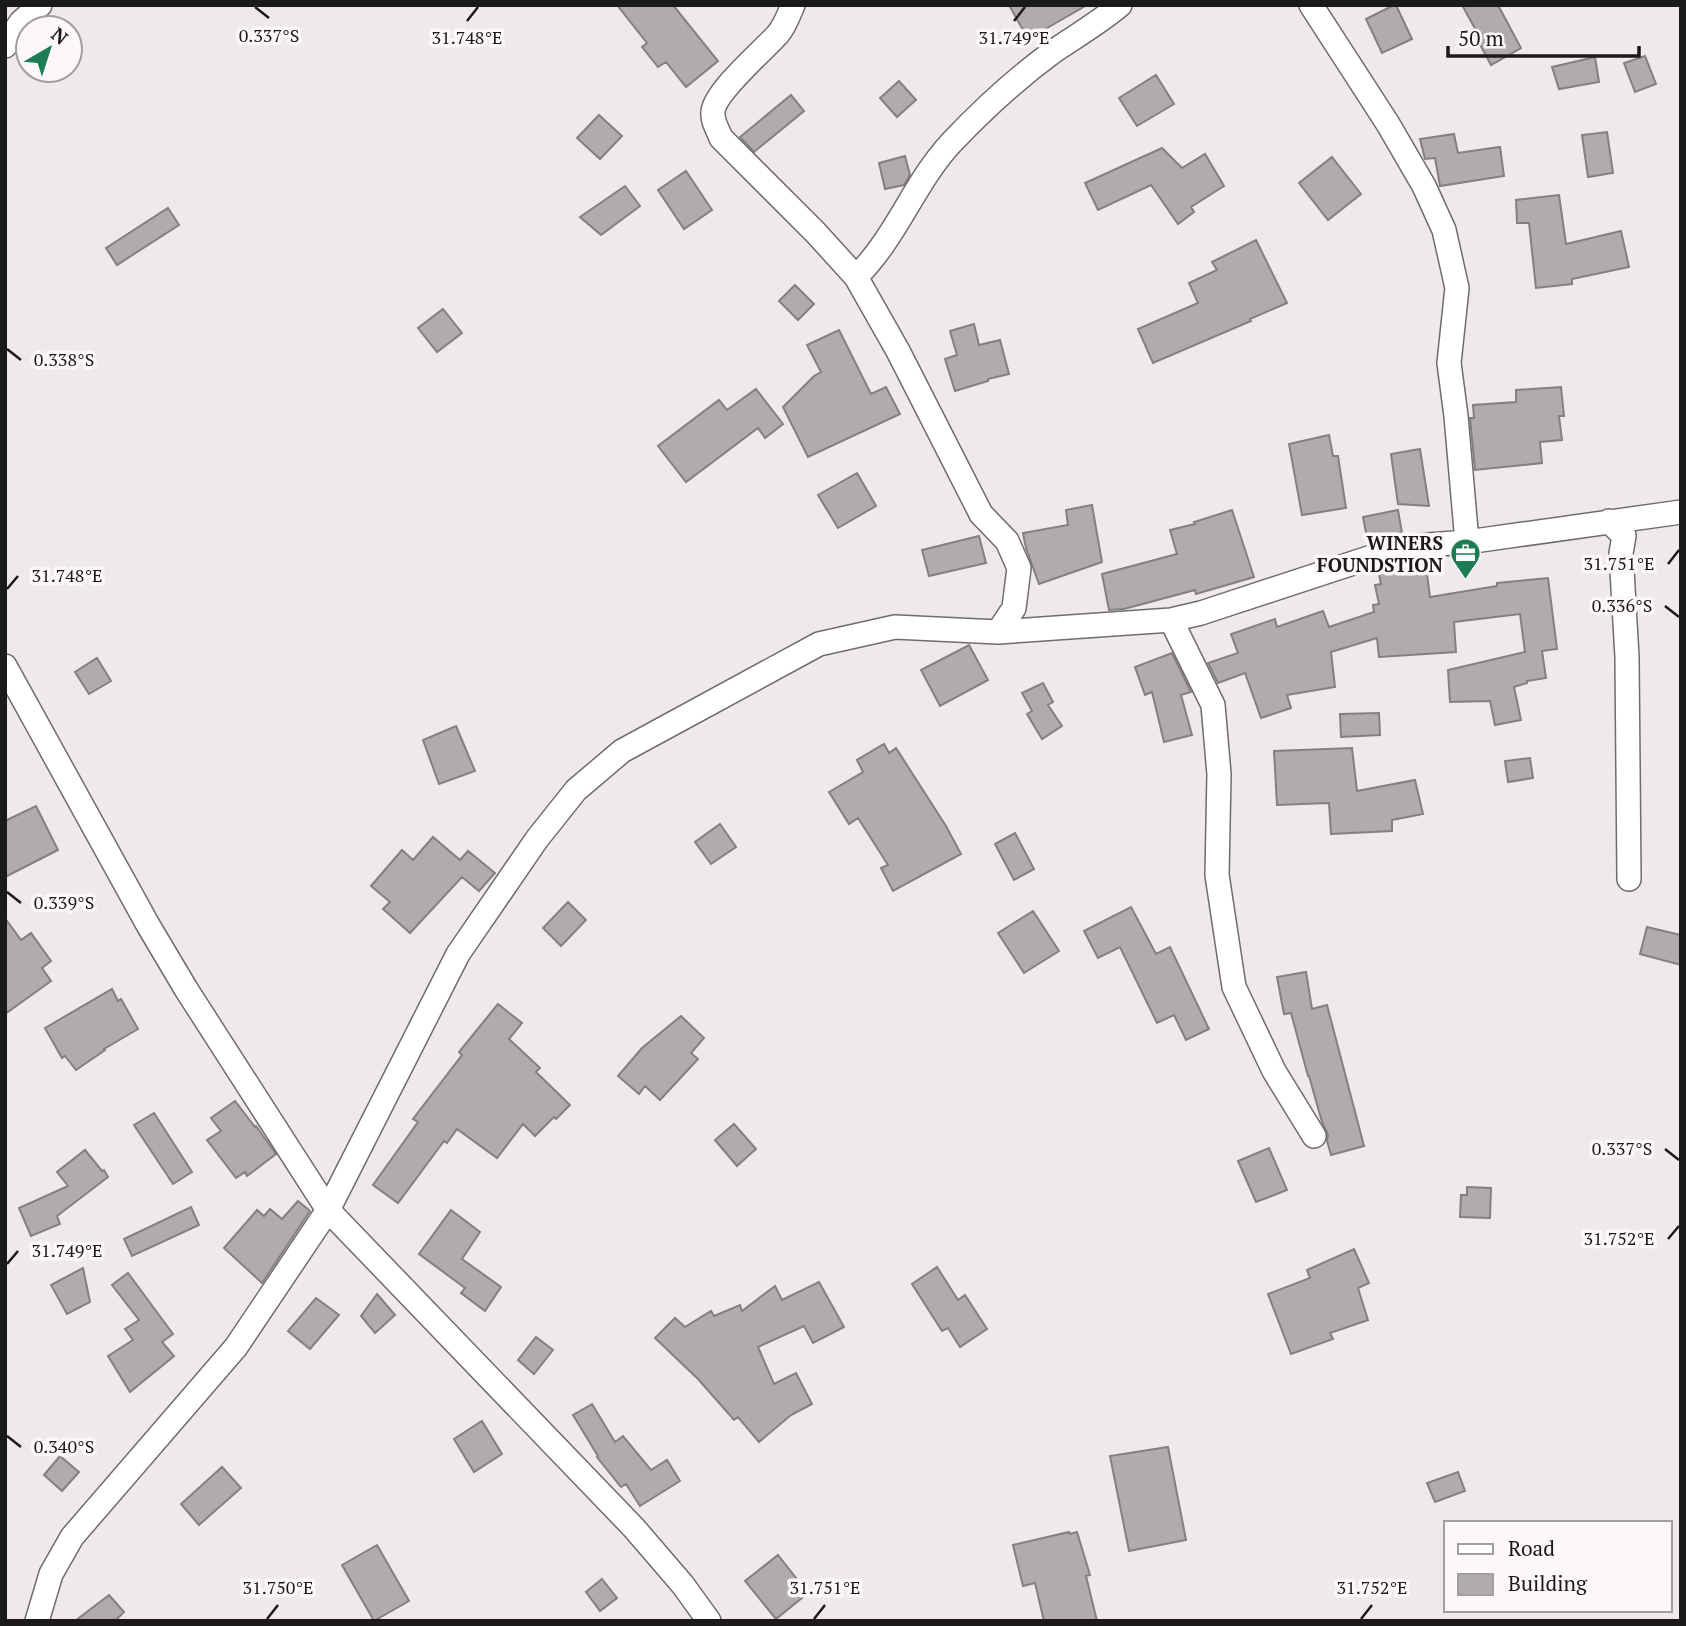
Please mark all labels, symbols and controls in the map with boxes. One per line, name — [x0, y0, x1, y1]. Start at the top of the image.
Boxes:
north arrow — [14, 14, 84, 84]
scale bar — [1448, 14, 1639, 58]
text: N — [47, 21, 74, 50]
text: 0.337°S — [239, 23, 299, 47]
text: 50 m — [1458, 24, 1504, 52]
text: 31.748°E — [431, 25, 503, 49]
text: 31.749°E — [978, 25, 1050, 49]
text: 0.338°S — [34, 347, 94, 371]
place label: WINERS FOUNDSTION — [1317, 530, 1444, 577]
office icon: WINERS FOUNDSTION — [1449, 536, 1483, 580]
text: 31.751°E — [1583, 551, 1655, 575]
text: 31.748°E — [31, 563, 103, 587]
text: 0.336°S — [1592, 593, 1652, 617]
text: 0.339°S — [34, 890, 94, 914]
text: 0.337°S — [1592, 1136, 1652, 1160]
text: 31.752°E — [1583, 1226, 1655, 1250]
text: 31.749°E — [31, 1238, 103, 1262]
text: 0.340°S — [34, 1434, 94, 1458]
legend — [1444, 1521, 1672, 1612]
text: Road — [1508, 1534, 1555, 1562]
text: Building — [1508, 1569, 1588, 1597]
text: 31.750°E — [242, 1575, 314, 1599]
text: 31.751°E — [789, 1575, 861, 1599]
text: 31.752°E — [1336, 1575, 1408, 1599]

